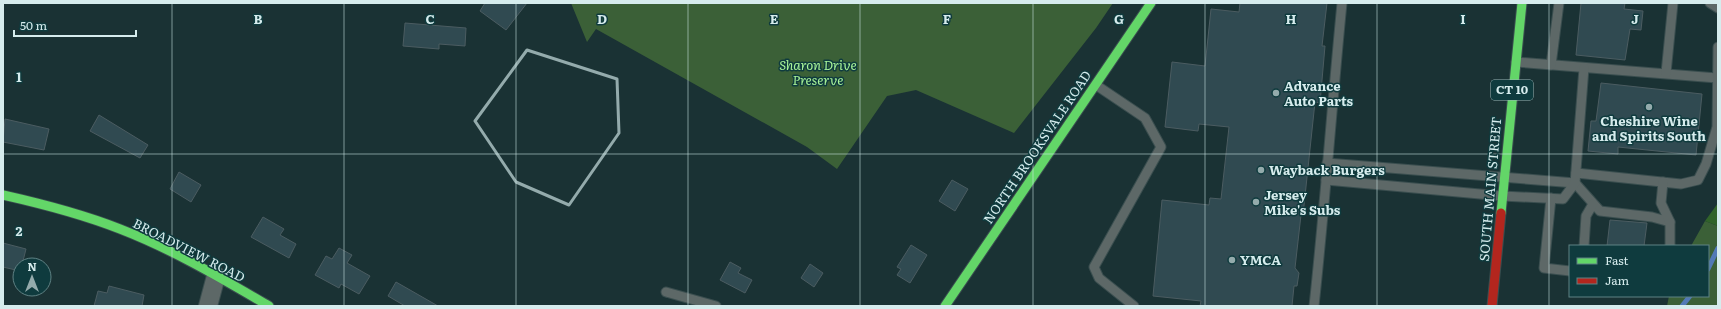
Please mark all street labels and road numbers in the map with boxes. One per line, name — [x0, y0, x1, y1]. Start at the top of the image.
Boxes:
street label: NORTH BROOKSVALE ROAD — [978, 66, 1095, 227]
road number: CT 10 — [1491, 80, 1533, 100]
street label: SOUTH MAIN STREET — [1474, 116, 1505, 262]
street label: BROADVIEW ROAD — [130, 213, 249, 286]

